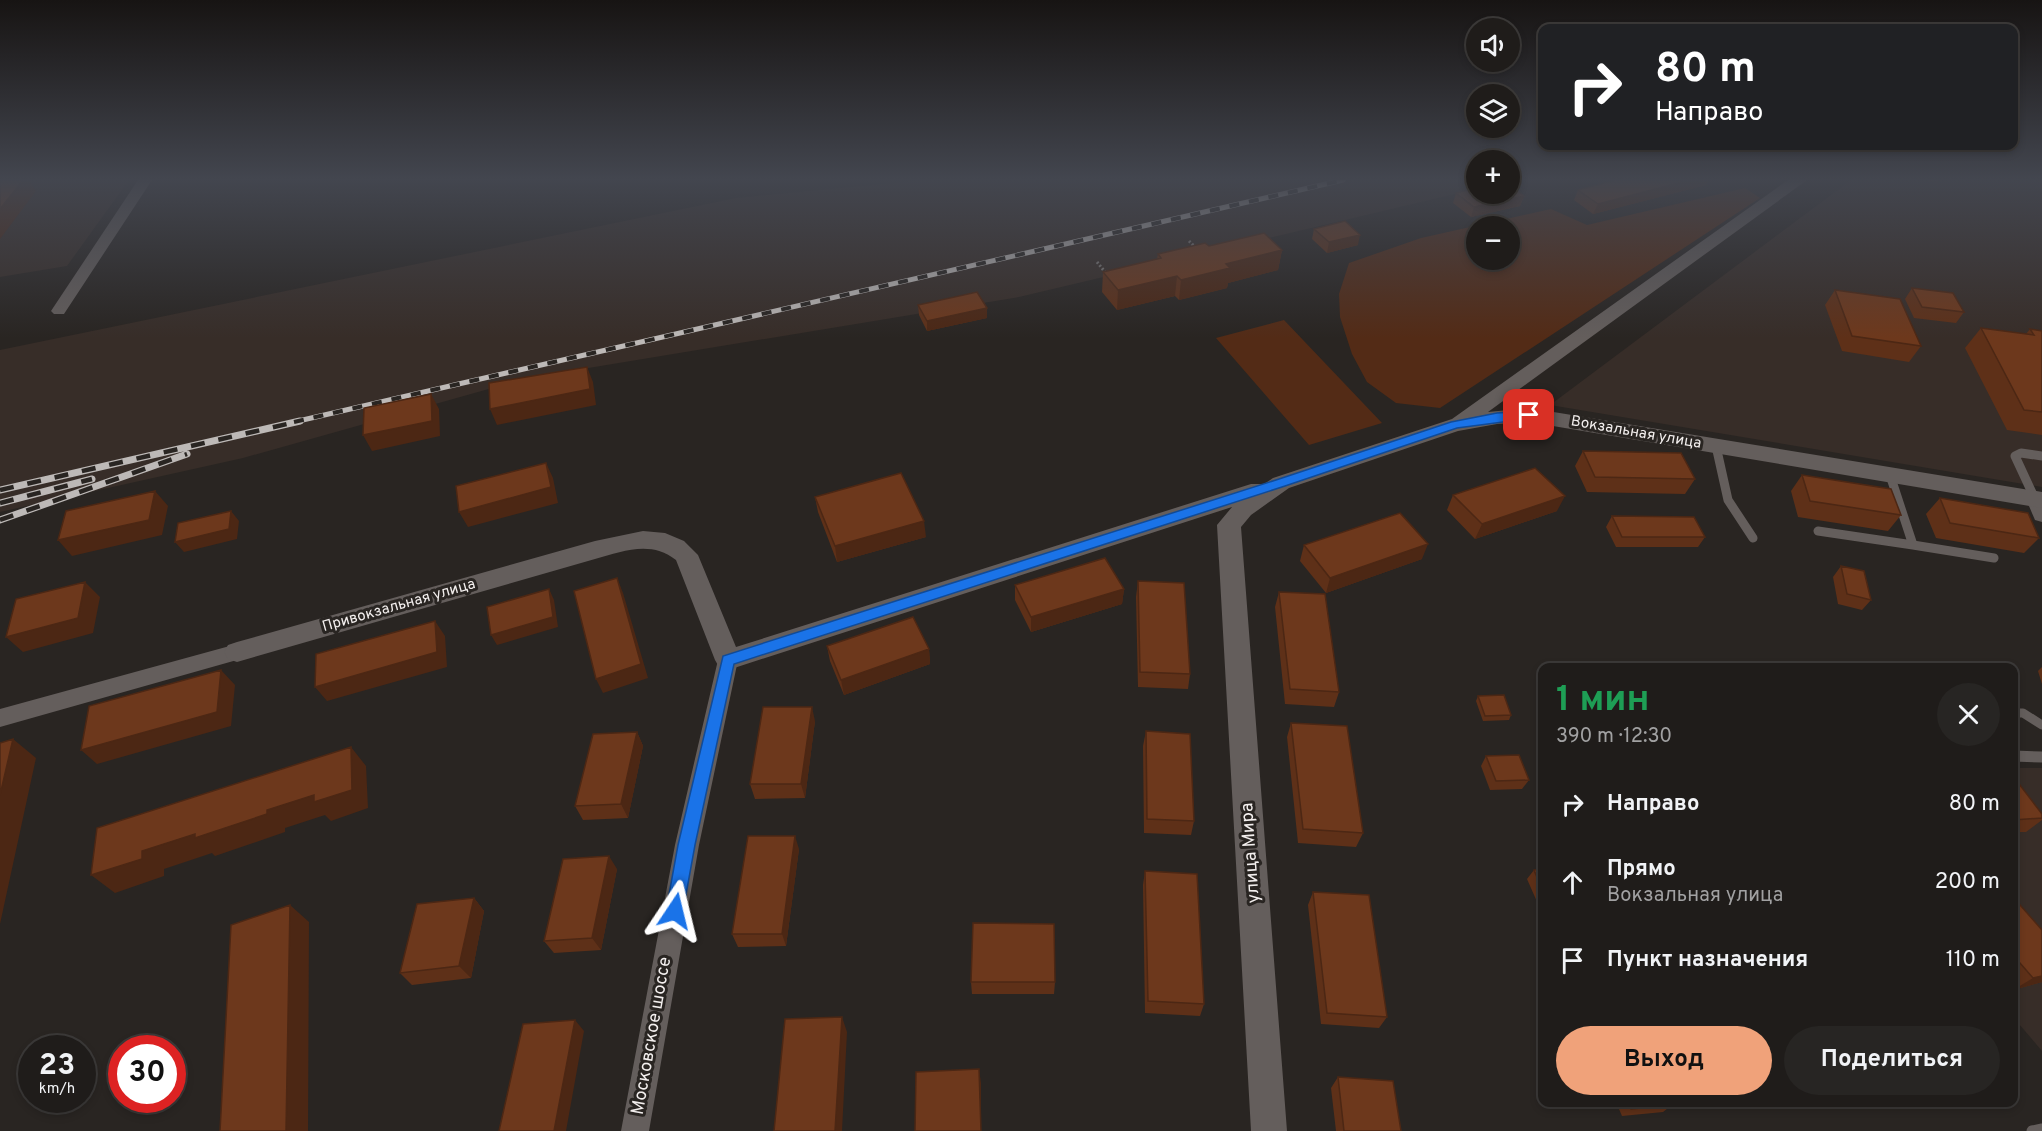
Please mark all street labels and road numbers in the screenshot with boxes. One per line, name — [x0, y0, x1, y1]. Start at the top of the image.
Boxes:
street label: Вокзальная улица — [1569, 412, 1703, 454]
street label: Привокзальная улица — [320, 575, 478, 637]
street label: улица Мира — [1236, 802, 1266, 904]
street label: Московское шоссе — [627, 955, 677, 1117]

